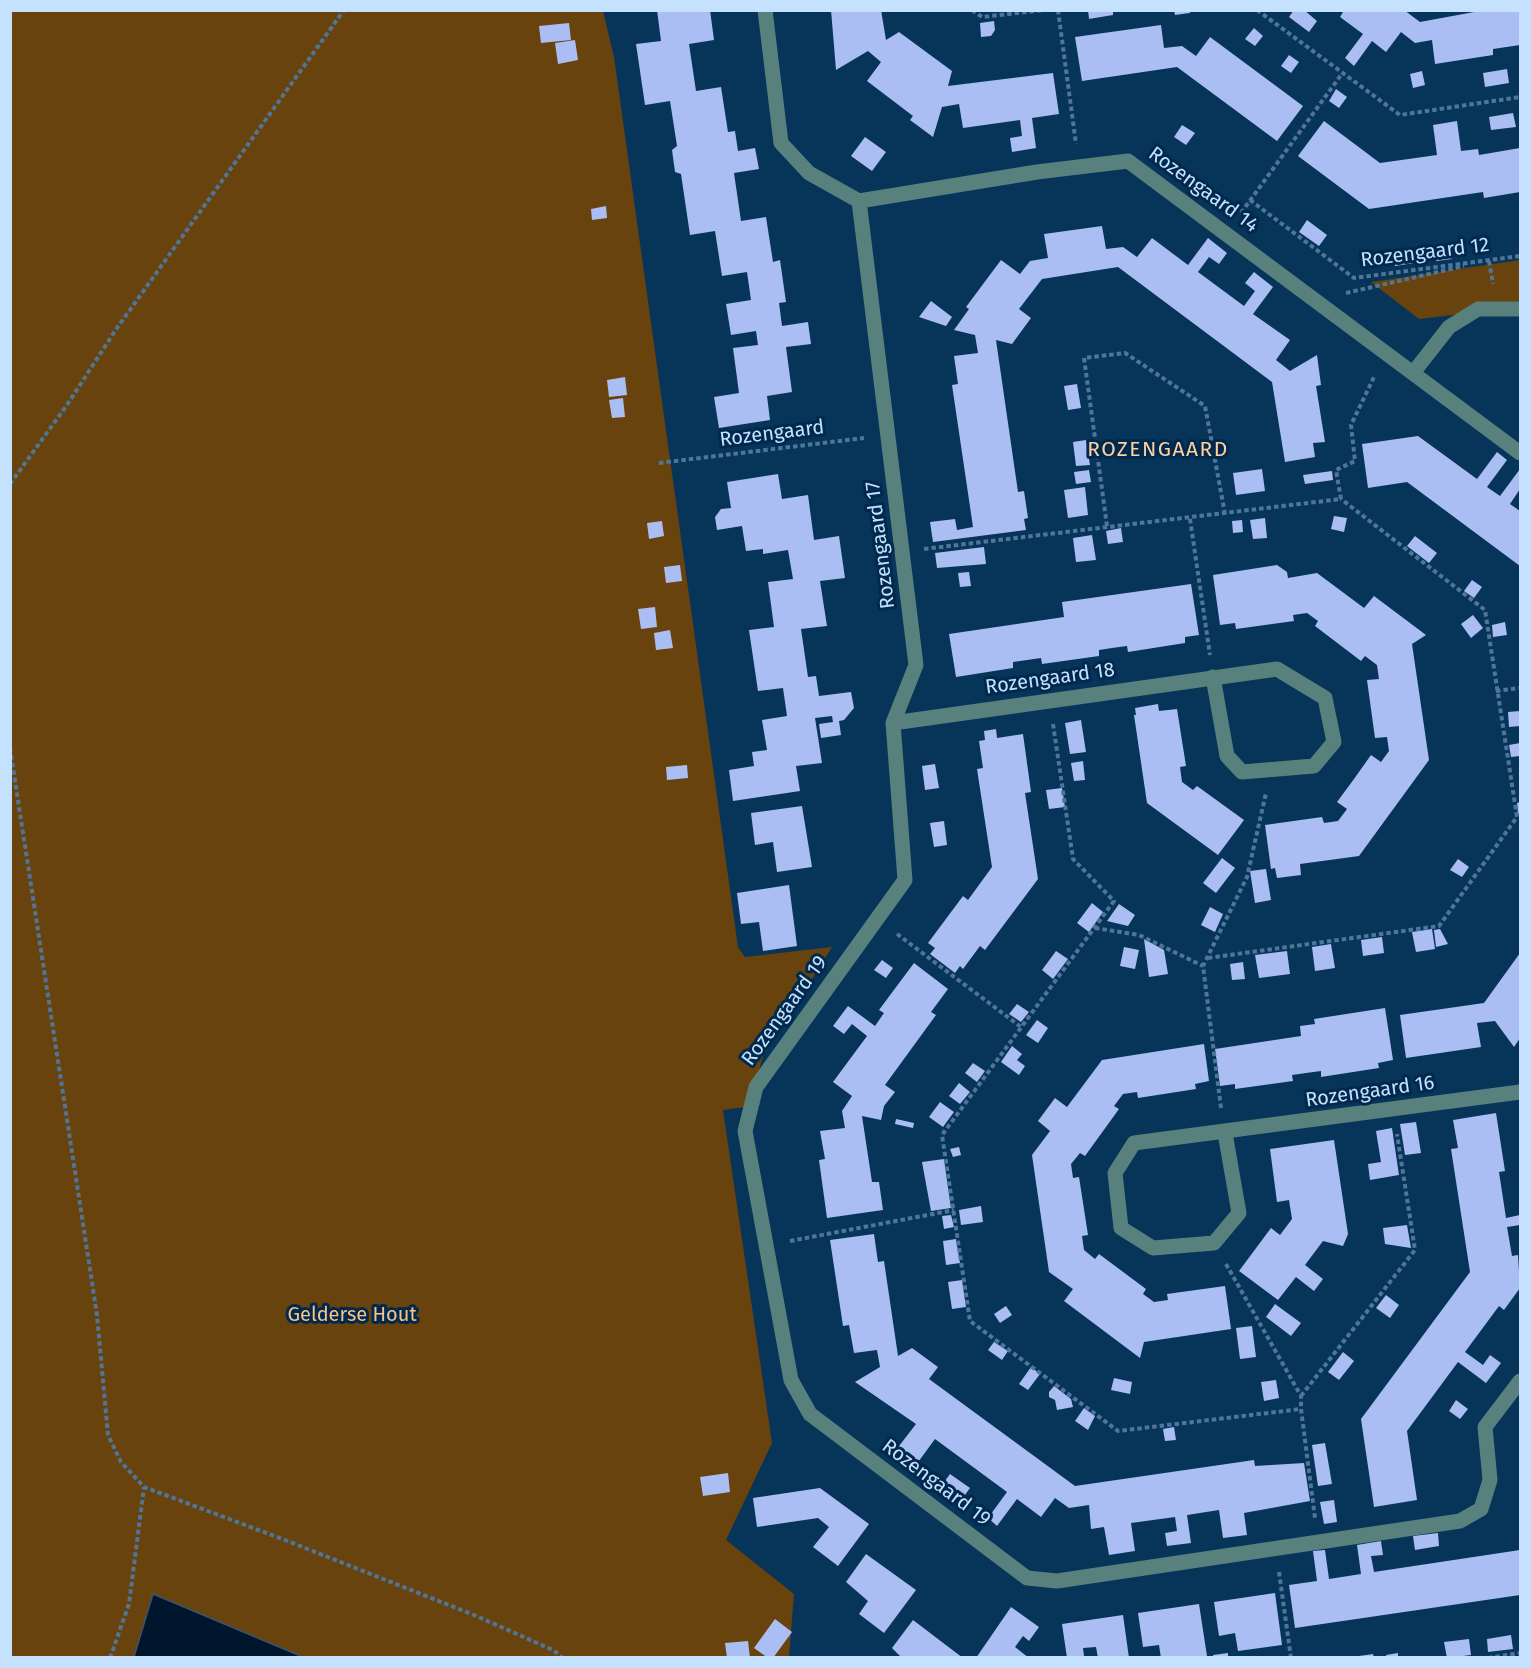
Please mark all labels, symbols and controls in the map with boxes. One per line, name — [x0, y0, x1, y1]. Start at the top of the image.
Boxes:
street label: Rozengaard 14 — [1143, 142, 1263, 238]
street label: Rozengaard 12 — [1359, 233, 1491, 273]
street label: Rozengaard — [718, 416, 826, 452]
district label: ROZENGAARD — [1087, 437, 1229, 463]
street label: Rozengaard 17 — [861, 480, 901, 610]
street label: Rozengaard 18 — [984, 658, 1116, 700]
street label: Rozengaard 19 — [737, 951, 833, 1071]
street label: Rozengaard 16 — [1304, 1071, 1436, 1113]
park label: Gelderse Hout — [287, 1303, 417, 1327]
street label: Rozengaard 19 — [877, 1434, 995, 1532]

